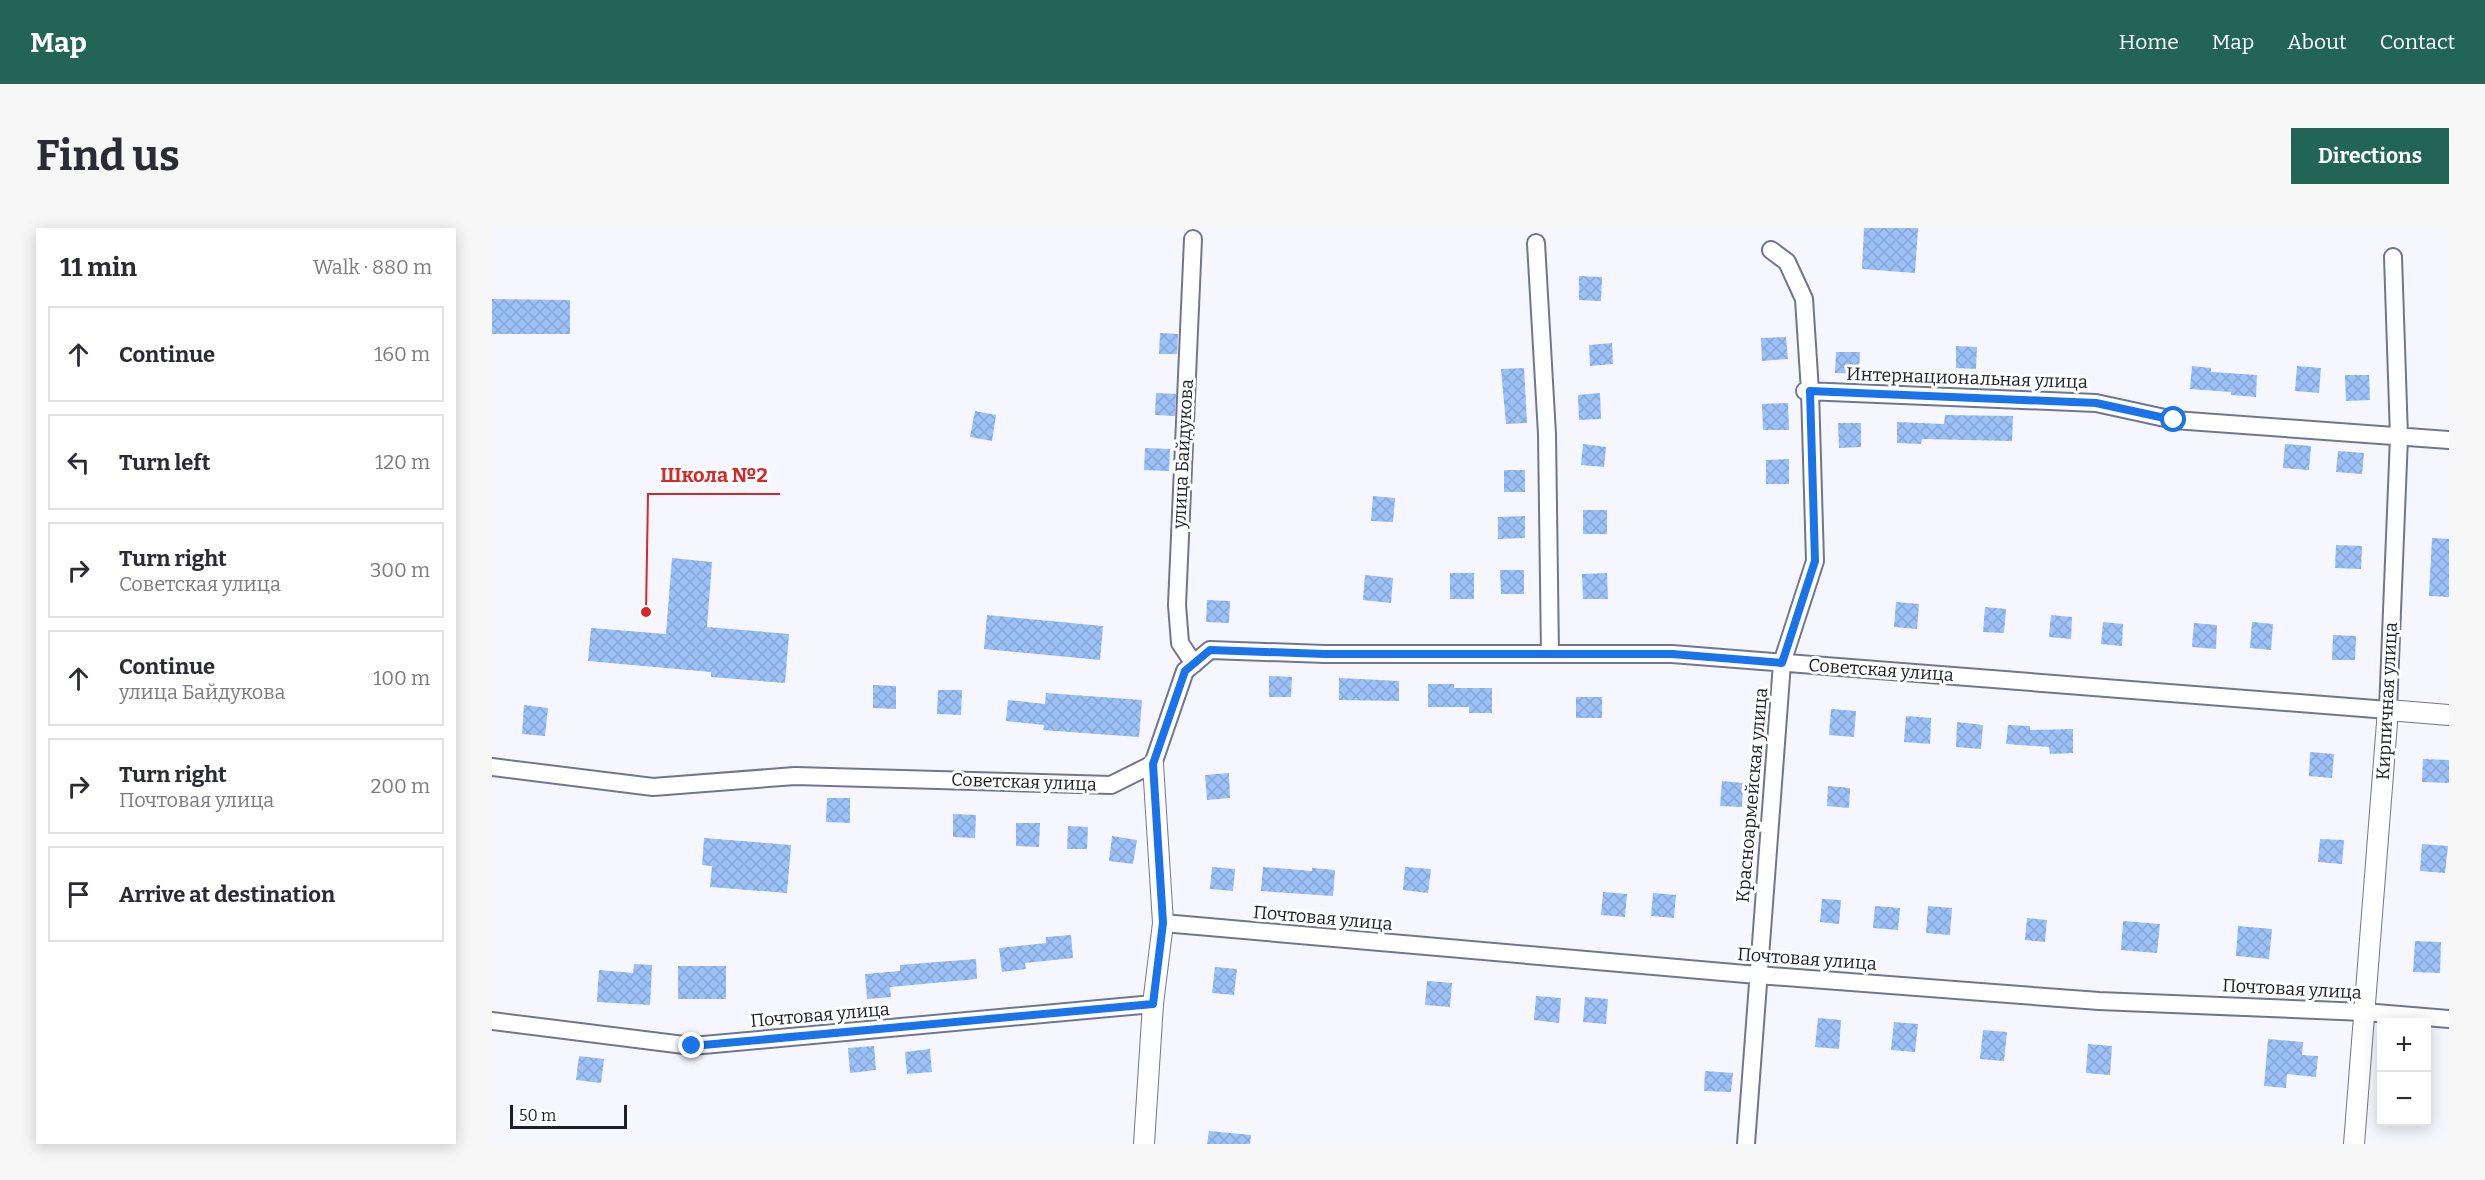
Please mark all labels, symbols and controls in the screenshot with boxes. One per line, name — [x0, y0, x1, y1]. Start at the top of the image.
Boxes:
text: Map — [30, 26, 87, 59]
text: Home — [2119, 29, 2179, 55]
text: Map — [2212, 29, 2254, 55]
text: About — [2287, 29, 2347, 55]
text: Contact — [2380, 29, 2455, 55]
button: Directions — [2291, 128, 2449, 184]
text: Find us — [36, 131, 180, 181]
text: 11 min — [60, 252, 137, 283]
text: Walk · 880 m — [313, 255, 432, 279]
icon: ahead — [62, 338, 95, 371]
text: Continue — [119, 341, 215, 368]
text: 160 m — [374, 342, 430, 366]
street label: Интернациональная улица — [1846, 363, 2088, 393]
street label: улица Байдукова — [1168, 378, 1198, 530]
route start — [2160, 406, 2186, 432]
icon: left — [62, 446, 95, 479]
text: Turn left — [119, 449, 211, 476]
text: 120 m — [375, 450, 430, 474]
callout: Школа №2 — [648, 456, 780, 494]
text: Школа №2 — [660, 463, 768, 487]
text: Turn right — [119, 545, 227, 572]
icon: right — [62, 554, 95, 587]
text: 300 m — [370, 558, 430, 582]
text: Советская улица — [119, 572, 281, 596]
street label: Кирпичная улица — [2372, 621, 2402, 780]
text: Continue — [119, 653, 215, 680]
street label: Советская улица — [1808, 654, 1955, 686]
icon: ahead — [62, 662, 95, 695]
text: 100 m — [373, 666, 430, 690]
text: улица Байдукова — [119, 680, 285, 704]
street label: Красноармейская улица — [1732, 686, 1772, 903]
text: Turn right — [119, 761, 227, 788]
street label: Советская улица — [951, 768, 1097, 796]
icon: right — [62, 770, 95, 803]
text: 200 m — [370, 774, 430, 798]
text: Почтовая улица — [119, 788, 274, 812]
icon: arrive — [62, 878, 95, 911]
text: Arrive at destination — [119, 881, 335, 908]
street label: Почтовая улица — [1252, 901, 1394, 935]
street label: Почтовая улица — [1737, 943, 1878, 975]
street label: Почтовая улица — [2222, 974, 2362, 1004]
street label: Почтовая улица — [749, 998, 891, 1032]
map controls — [2377, 1018, 2431, 1126]
button: + — [2377, 1018, 2431, 1072]
route end — [678, 1032, 704, 1058]
button: − — [2377, 1072, 2431, 1126]
scale bar — [510, 1102, 627, 1130]
text: 50 m — [519, 1106, 556, 1125]

